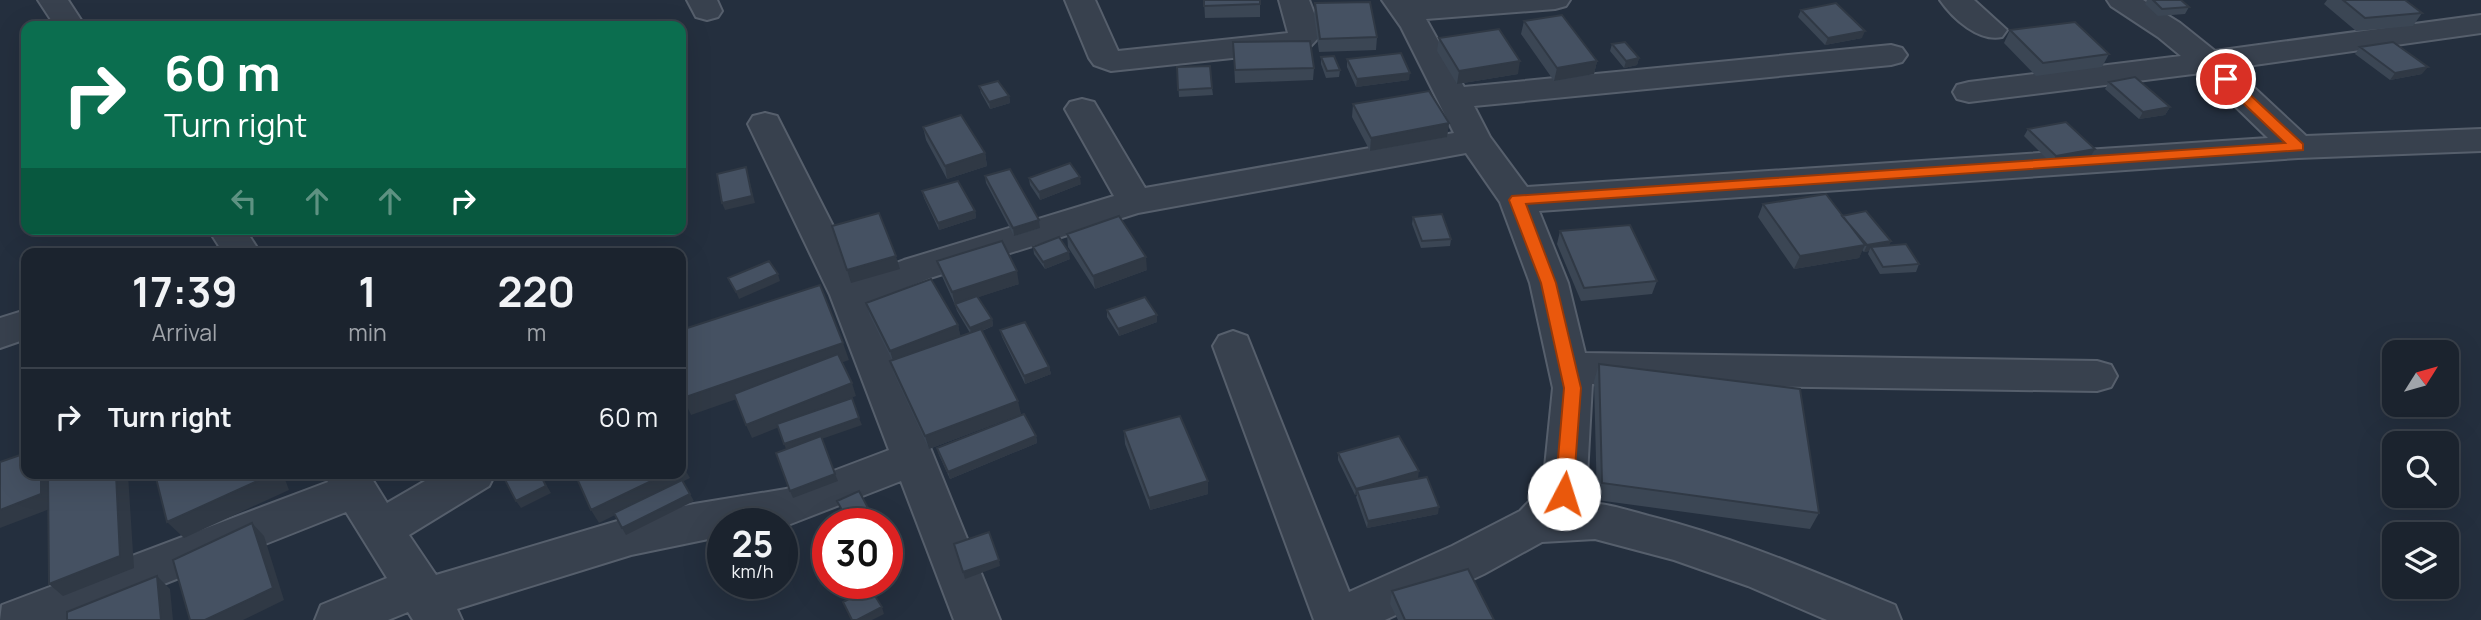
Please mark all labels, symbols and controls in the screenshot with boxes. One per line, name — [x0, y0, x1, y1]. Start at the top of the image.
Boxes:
text: 60 m — [164, 39, 281, 106]
icon: right — [49, 49, 140, 140]
pin — [2196, 49, 2256, 109]
icon: arrive — [2207, 60, 2245, 98]
text: Turn right — [164, 103, 307, 147]
icon: left — [225, 182, 263, 220]
icon: ahead — [298, 182, 336, 220]
icon: ahead — [371, 182, 409, 220]
icon: right — [444, 182, 482, 220]
text: 17:39 — [132, 262, 237, 320]
text: 1 — [358, 262, 377, 320]
text: 220 — [498, 262, 575, 320]
text: Arrival — [152, 316, 217, 348]
text: min — [348, 316, 387, 348]
text: m — [527, 316, 546, 348]
north arrow — [2382, 340, 2459, 416]
map controls — [2382, 340, 2459, 599]
icon: right — [49, 398, 87, 436]
text: Turn right — [108, 399, 232, 435]
text: 60 m — [599, 399, 658, 435]
button: search — [2382, 431, 2459, 508]
position arrow — [1527, 457, 1601, 531]
speed limit sign: 30 — [812, 508, 903, 599]
text: 25 — [732, 520, 773, 568]
button: layers — [2382, 522, 2459, 599]
text: km/h — [732, 559, 773, 583]

